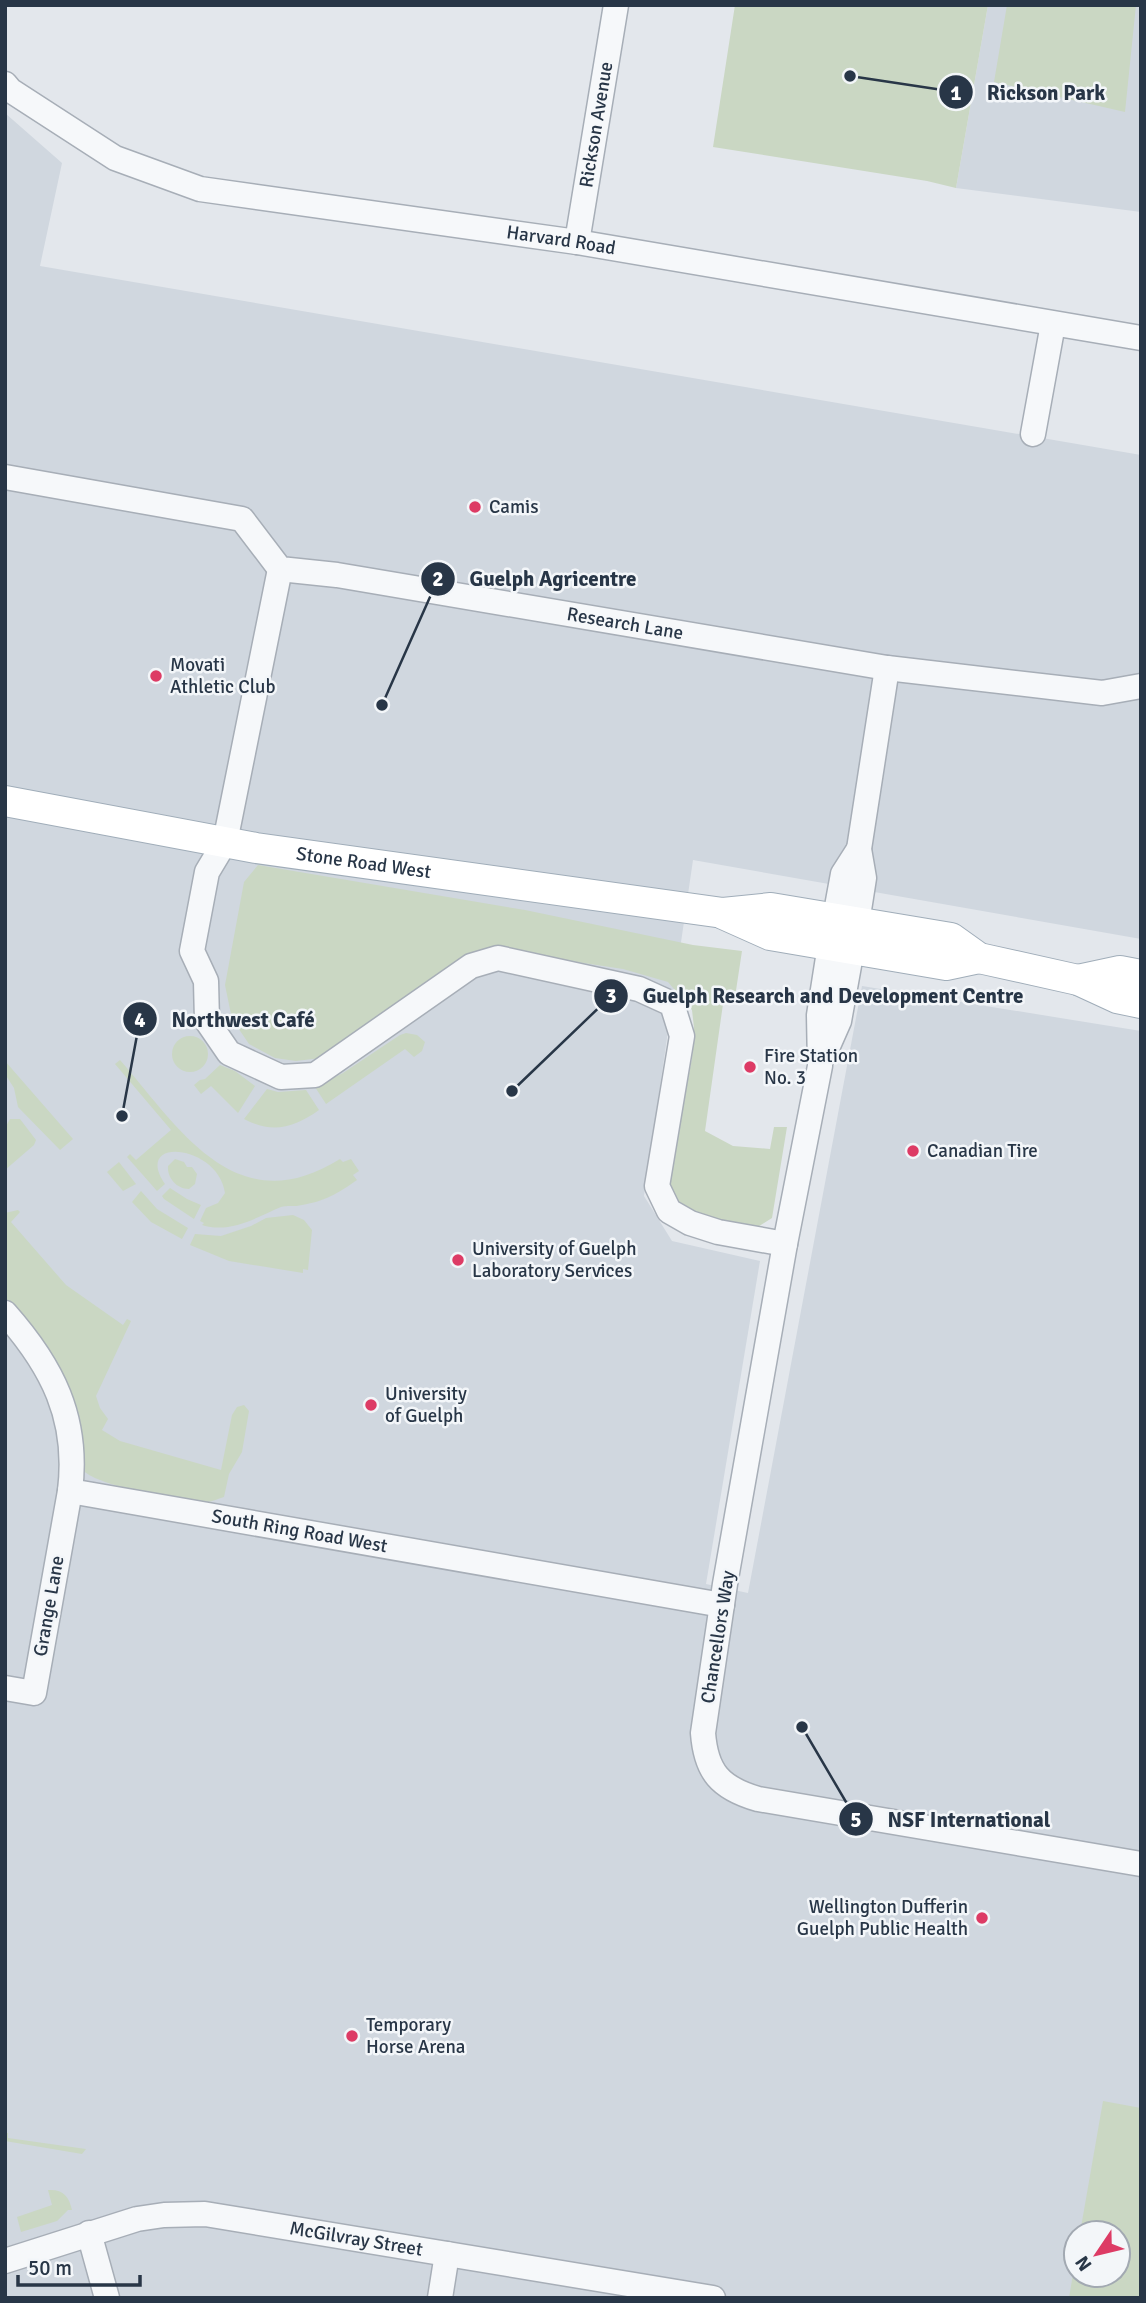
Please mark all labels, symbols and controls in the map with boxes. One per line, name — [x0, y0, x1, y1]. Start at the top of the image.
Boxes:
street label: Rickson Avenue — [574, 60, 619, 189]
callout: Rickson Park — [938, 71, 1120, 113]
text: 1 — [950, 80, 962, 106]
text: Rickson Park — [987, 80, 1105, 106]
street label: Harvard Road — [505, 220, 617, 260]
place label: Camis — [489, 495, 539, 519]
marker: Camis — [467, 499, 483, 515]
callout: Guelph Agricentre — [420, 558, 650, 600]
text: 2 — [432, 566, 444, 592]
text: Guelph Agricentre — [469, 566, 637, 592]
street label: Research Lane — [565, 602, 685, 645]
place label: Movati Athletic Club — [170, 653, 276, 699]
marker: Movati Athletic Club — [148, 668, 164, 684]
street label: Stone Road West — [295, 842, 433, 884]
callout: Guelph Research and Development Centre — [593, 975, 1037, 1017]
text: 3 — [605, 983, 617, 1009]
text: Guelph Research and Development Centre — [643, 983, 1023, 1009]
callout: Northwest Café — [123, 998, 329, 1040]
text: 4 — [134, 1007, 146, 1033]
text: Northwest Café — [171, 1007, 315, 1033]
place label: Fire Station No. 3 — [764, 1044, 858, 1090]
marker: Fire Station No. 3 — [742, 1059, 758, 1075]
place label: Canadian Tire — [927, 1139, 1038, 1163]
marker: Canadian Tire — [905, 1143, 921, 1159]
place label: University of Guelph Laboratory Services — [472, 1237, 637, 1283]
marker: University of Guelph Laboratory Services — [450, 1252, 466, 1268]
place label: University of Guelph — [385, 1382, 467, 1428]
marker: University of Guelph — [363, 1397, 379, 1413]
street label: South Ring Road West — [210, 1504, 390, 1558]
street label: Grange Lane — [28, 1554, 70, 1658]
street label: Chancellors Way — [696, 1569, 740, 1705]
callout: NSF International — [839, 1798, 1064, 1840]
text: 5 — [850, 1807, 862, 1833]
text: NSF International — [888, 1807, 1051, 1833]
place label: Wellington Dufferin Guelph Public Health — [797, 1895, 968, 1941]
marker: Wellington Dufferin Guelph Public Health — [974, 1910, 990, 1926]
place label: Temporary Horse Arena — [366, 2013, 465, 2059]
marker: Temporary Horse Arena — [344, 2028, 360, 2044]
street label: McGilvray Street — [288, 2216, 425, 2262]
north arrow — [1062, 2219, 1132, 2289]
scale bar — [18, 2244, 140, 2288]
text: N — [1070, 2251, 1098, 2275]
text: 50 m — [28, 2255, 72, 2281]

